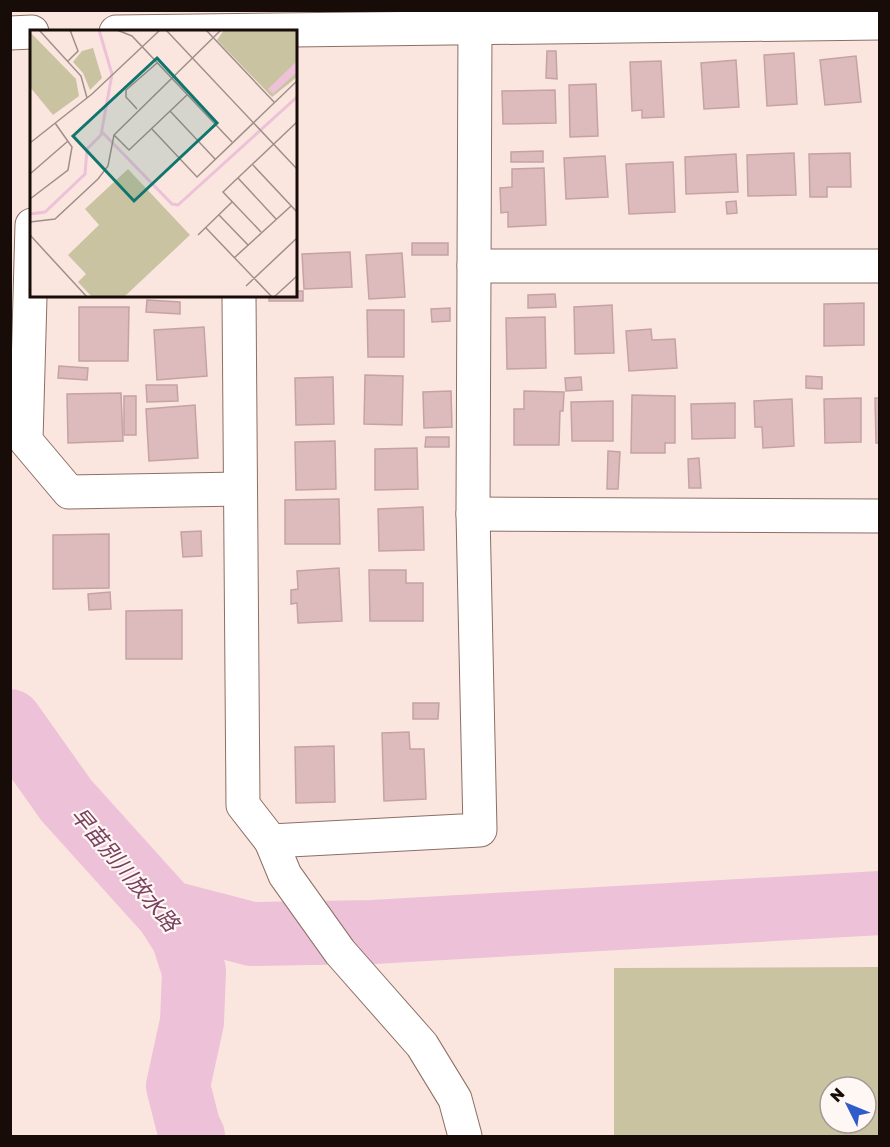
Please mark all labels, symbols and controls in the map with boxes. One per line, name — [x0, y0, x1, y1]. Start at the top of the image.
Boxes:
inset map — [30, 30, 297, 297]
water label: 早苗別川放水路 — [66, 801, 187, 938]
north arrow — [818, 1075, 878, 1135]
text: N — [826, 1083, 848, 1106]

